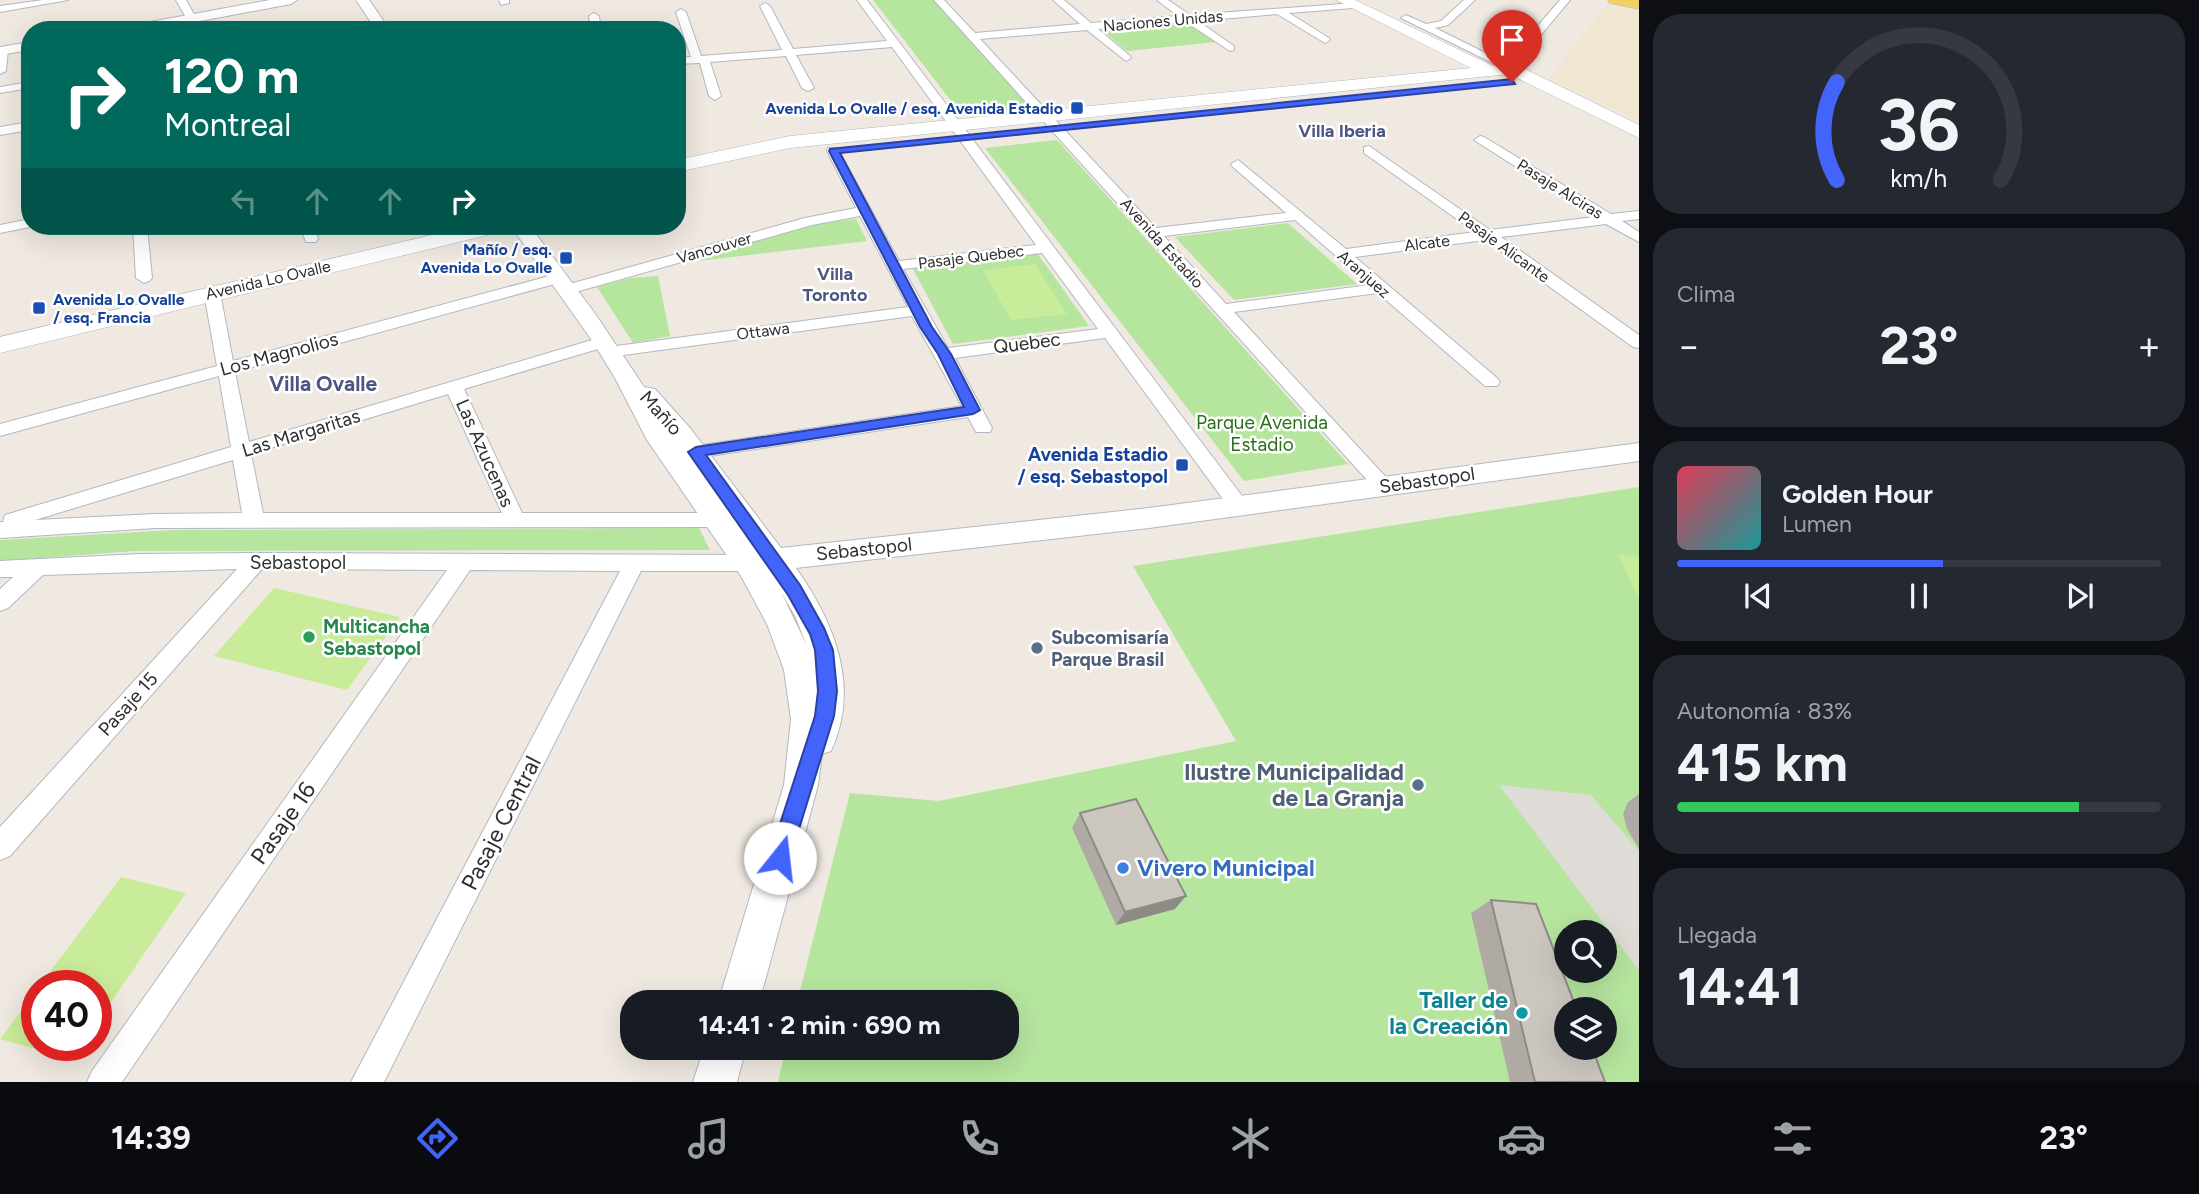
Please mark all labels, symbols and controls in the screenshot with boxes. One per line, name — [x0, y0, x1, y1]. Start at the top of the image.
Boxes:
street label: Naciones Unidas — [1102, 6, 1224, 36]
pin — [1482, 10, 1542, 82]
icon: arrive — [1493, 21, 1531, 59]
text: 120 m — [164, 46, 299, 105]
icon: right — [49, 49, 140, 140]
text: 36 — [1878, 81, 1960, 168]
place label: Avenida Lo Ovalle / esq. Avenida Estadio — [765, 99, 1063, 118]
marker: Avenida Lo Ovalle / esq. Avenida Estadio — [1069, 100, 1085, 116]
text: Montreal — [164, 106, 291, 144]
district label: Villa Iberia — [1298, 120, 1386, 142]
street label: Pasaje Alciras — [1514, 155, 1606, 223]
text: km/h — [1890, 163, 1948, 193]
icon: left — [225, 182, 263, 220]
icon: ahead — [298, 182, 336, 220]
icon: ahead — [371, 182, 409, 220]
icon: right — [444, 182, 482, 220]
street label: Avenida Estadio — [1116, 194, 1208, 292]
street label: Pasaje Alicante — [1455, 207, 1554, 287]
street label: Vancouver — [675, 228, 754, 268]
street label: Alcate — [1403, 231, 1451, 255]
place label: Mañío / esq. Avenida Lo Ovalle — [420, 240, 552, 277]
street label: Pasaje Quebec — [917, 241, 1025, 273]
street label: Aranjuez — [1334, 246, 1394, 302]
marker: Mañío / esq. Avenida Lo Ovalle — [558, 250, 574, 266]
street label: Avenida Lo Ovalle — [204, 256, 333, 304]
district label: Villa Toronto — [803, 263, 867, 306]
text: Clima — [1677, 280, 1735, 308]
place label: Avenida Lo Ovalle / esq. Francia — [53, 290, 185, 327]
marker: Avenida Lo Ovalle / esq. Francia — [31, 300, 47, 316]
text: 23° — [1880, 315, 1958, 377]
street label: Ottawa — [736, 318, 790, 344]
text: − — [1677, 323, 1701, 369]
text: + — [2137, 323, 2161, 369]
street label: Los Magnolios — [217, 327, 341, 381]
street label: Quebec — [992, 327, 1062, 359]
district label: Villa Ovalle — [269, 371, 377, 396]
street label: Mañío — [635, 386, 687, 440]
street label: Las Azucenas — [451, 395, 519, 511]
street label: Las Margaritas — [239, 404, 363, 462]
park label: Parque Avenida Estadio — [1196, 411, 1328, 456]
place label: Avenida Estadio / esq. Sebastopol — [1017, 443, 1168, 488]
marker: Avenida Estadio / esq. Sebastopol — [1174, 457, 1190, 473]
street label: Sebastopol — [1378, 462, 1476, 498]
text: Golden Hour — [1782, 478, 1933, 510]
text: Lumen — [1782, 510, 1852, 538]
street label: Sebastopol — [815, 533, 913, 565]
street label: Sebastopol — [250, 551, 346, 574]
icon: previous — [1739, 577, 1777, 615]
icon: pause — [1900, 577, 1938, 615]
icon: next — [2061, 577, 2099, 615]
place label: Multicancha Sebastopol — [323, 615, 430, 660]
place label: Subcomisaría Parque Brasil — [1051, 626, 1169, 671]
marker: Multicancha Sebastopol — [301, 629, 317, 645]
marker: Subcomisaría Parque Brasil — [1029, 640, 1045, 656]
street label: Pasaje 15 — [93, 667, 163, 741]
text: Autonomía · 83% — [1677, 697, 1852, 725]
text: 415 km — [1677, 732, 1848, 794]
street label: Pasaje Central — [455, 751, 547, 895]
place label: Ilustre Municipalidad de La Granja — [1184, 758, 1404, 812]
street label: Pasaje 16 — [245, 776, 321, 870]
marker: Ilustre Municipalidad de La Granja — [1410, 777, 1426, 793]
position arrow — [743, 821, 817, 895]
place label: Vivero Municipal — [1137, 854, 1315, 882]
marker: Vivero Municipal — [1115, 860, 1131, 876]
map controls — [1554, 920, 1617, 1060]
button: search — [1554, 920, 1617, 983]
text: Llegada — [1677, 921, 1757, 949]
text: 14:41 — [1677, 956, 1802, 1018]
speed limit sign: 40 — [21, 970, 112, 1061]
place label: Taller de la Creación — [1389, 986, 1508, 1040]
button: layers — [1554, 997, 1617, 1060]
marker: Taller de la Creación — [1514, 1005, 1530, 1021]
text: 14:41 · 2 min · 690 m — [698, 1009, 941, 1041]
icon: directions — [413, 1114, 462, 1163]
icon: music — [684, 1114, 733, 1163]
icon: phone — [955, 1114, 1004, 1163]
icon: climate — [1226, 1114, 1275, 1163]
icon: car — [1497, 1114, 1546, 1163]
icon: filters — [1768, 1114, 1817, 1163]
text: 14:39 — [111, 1119, 191, 1157]
text: 23° — [2039, 1119, 2088, 1157]

